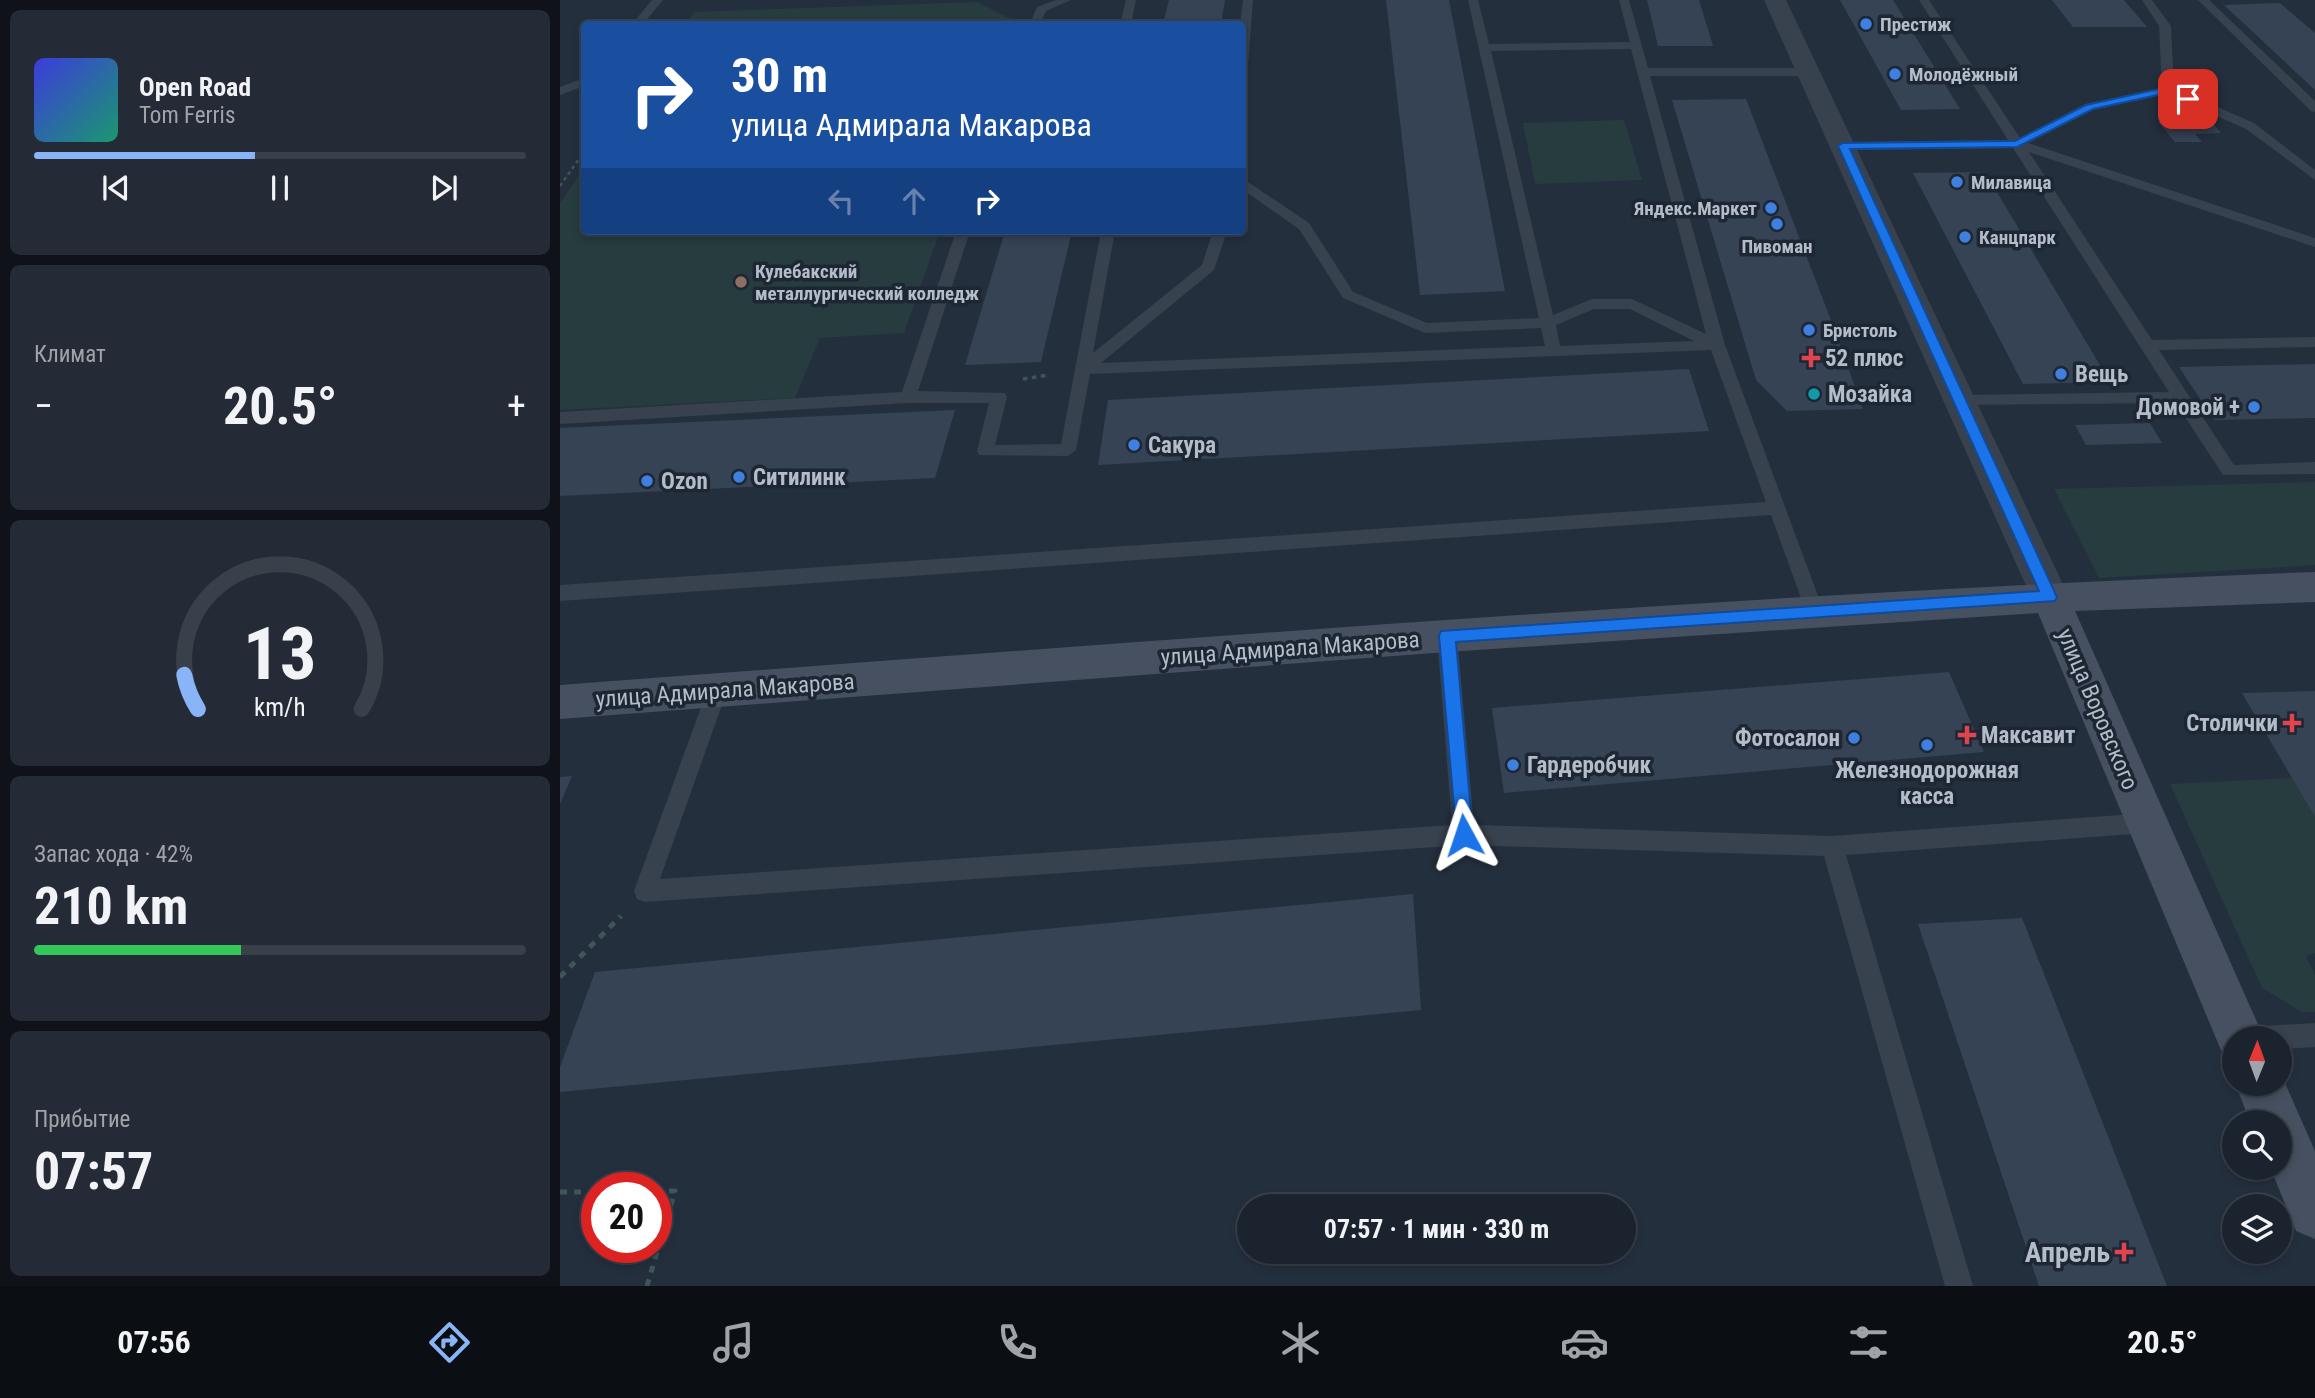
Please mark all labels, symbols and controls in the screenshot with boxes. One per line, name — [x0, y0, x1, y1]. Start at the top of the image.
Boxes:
place label: Престиж — [1880, 13, 1951, 36]
marker: Престиж — [1858, 16, 1874, 32]
text: 30 m — [731, 47, 828, 104]
icon: right — [616, 49, 707, 140]
place label: Молодёжный — [1909, 63, 2018, 86]
marker: Молодёжный — [1887, 66, 1903, 82]
pin — [2158, 69, 2218, 129]
text: Open Road — [139, 72, 251, 102]
icon: arrive — [2169, 80, 2207, 118]
text: Tom Ferris — [139, 102, 235, 129]
text: улица Адмирала Макарова — [731, 106, 1092, 144]
icon: previous — [97, 169, 135, 207]
icon: pause — [261, 169, 299, 207]
icon: next — [425, 169, 463, 207]
place label: Милавица — [1971, 171, 2052, 194]
marker: Милавица — [1949, 174, 1965, 190]
icon: left — [822, 182, 860, 220]
icon: ahead — [895, 182, 933, 220]
icon: right — [968, 182, 1006, 220]
place label: Яндекс.Маркет — [1633, 197, 1757, 220]
marker: Яндекс.Маркет — [1763, 200, 1779, 216]
marker: Пивоман — [1769, 216, 1785, 232]
place label: Канцпарк — [1979, 226, 2056, 249]
marker: Канцпарк — [1957, 229, 1973, 245]
place label: Пивоман — [1741, 235, 1813, 258]
place label: Кулебакский металлургический колледж — [755, 260, 979, 305]
marker: Кулебакский металлургический колледж — [733, 274, 749, 290]
place label: Бристоль — [1823, 319, 1897, 342]
marker: Бристоль — [1801, 322, 1817, 338]
text: Климат — [34, 341, 106, 368]
place label: 52 плюс — [1825, 345, 1903, 372]
marker: 52 плюс — [1803, 350, 1819, 366]
place label: Вещь — [2075, 361, 2128, 388]
marker: Вещь — [2053, 366, 2069, 382]
text: 20.5° — [223, 376, 337, 437]
place label: Мозайка — [1828, 381, 1912, 408]
text: − — [34, 384, 53, 428]
text: + — [507, 384, 526, 428]
marker: Мозайка — [1806, 386, 1822, 402]
place label: Домовой + — [2136, 394, 2240, 421]
marker: Домовой + — [2246, 399, 2262, 415]
place label: Сакура — [1148, 432, 1216, 459]
marker: Сакура — [1126, 437, 1142, 453]
place label: Ситилинк — [753, 464, 846, 491]
place label: Ozon — [661, 468, 708, 495]
marker: Ситилинк — [731, 469, 747, 485]
marker: Ozon — [639, 473, 655, 489]
text: 13 — [243, 611, 317, 697]
street label: улица Воровского — [2051, 625, 2144, 794]
street label: улица Адмирала Макарова — [1160, 626, 1420, 671]
street label: улица Адмирала Макарова — [595, 668, 855, 713]
text: km/h — [254, 693, 306, 722]
place label: Столички — [2186, 710, 2278, 737]
marker: Столички — [2284, 715, 2300, 731]
place label: Максавит — [1981, 722, 2076, 749]
place label: Фотосалон — [1735, 725, 1840, 752]
marker: Максавит — [1959, 727, 1975, 743]
marker: Фотосалон — [1846, 730, 1862, 746]
marker: Железнодорожная касса — [1919, 737, 1935, 753]
place label: Гардеробчик — [1527, 752, 1652, 779]
marker: Гардеробчик — [1505, 757, 1521, 773]
place label: Железнодорожная касса — [1835, 757, 2019, 810]
position arrow — [1427, 798, 1501, 872]
text: Запас хода · 42% — [34, 841, 193, 868]
text: 210 km — [34, 876, 188, 937]
north arrow — [2222, 1026, 2292, 1096]
map controls — [2222, 1026, 2292, 1264]
text: Прибытие — [34, 1106, 130, 1133]
button: search — [2222, 1110, 2292, 1180]
text: 07:57 — [34, 1141, 153, 1202]
speed limit sign: 20 — [581, 1172, 672, 1263]
button: layers — [2222, 1194, 2292, 1264]
text: 07:57 · 1 мин · 330 m — [1324, 1214, 1549, 1244]
place label: Апрель — [2025, 1236, 2110, 1269]
marker: Апрель — [2116, 1244, 2132, 1260]
icon: directions — [425, 1318, 474, 1367]
icon: music — [709, 1318, 758, 1367]
icon: phone — [993, 1318, 1042, 1367]
icon: climate — [1276, 1318, 1325, 1367]
icon: car — [1560, 1318, 1609, 1367]
icon: filters — [1844, 1318, 1893, 1367]
text: 07:56 — [117, 1323, 191, 1361]
text: 20.5° — [2127, 1323, 2198, 1361]

